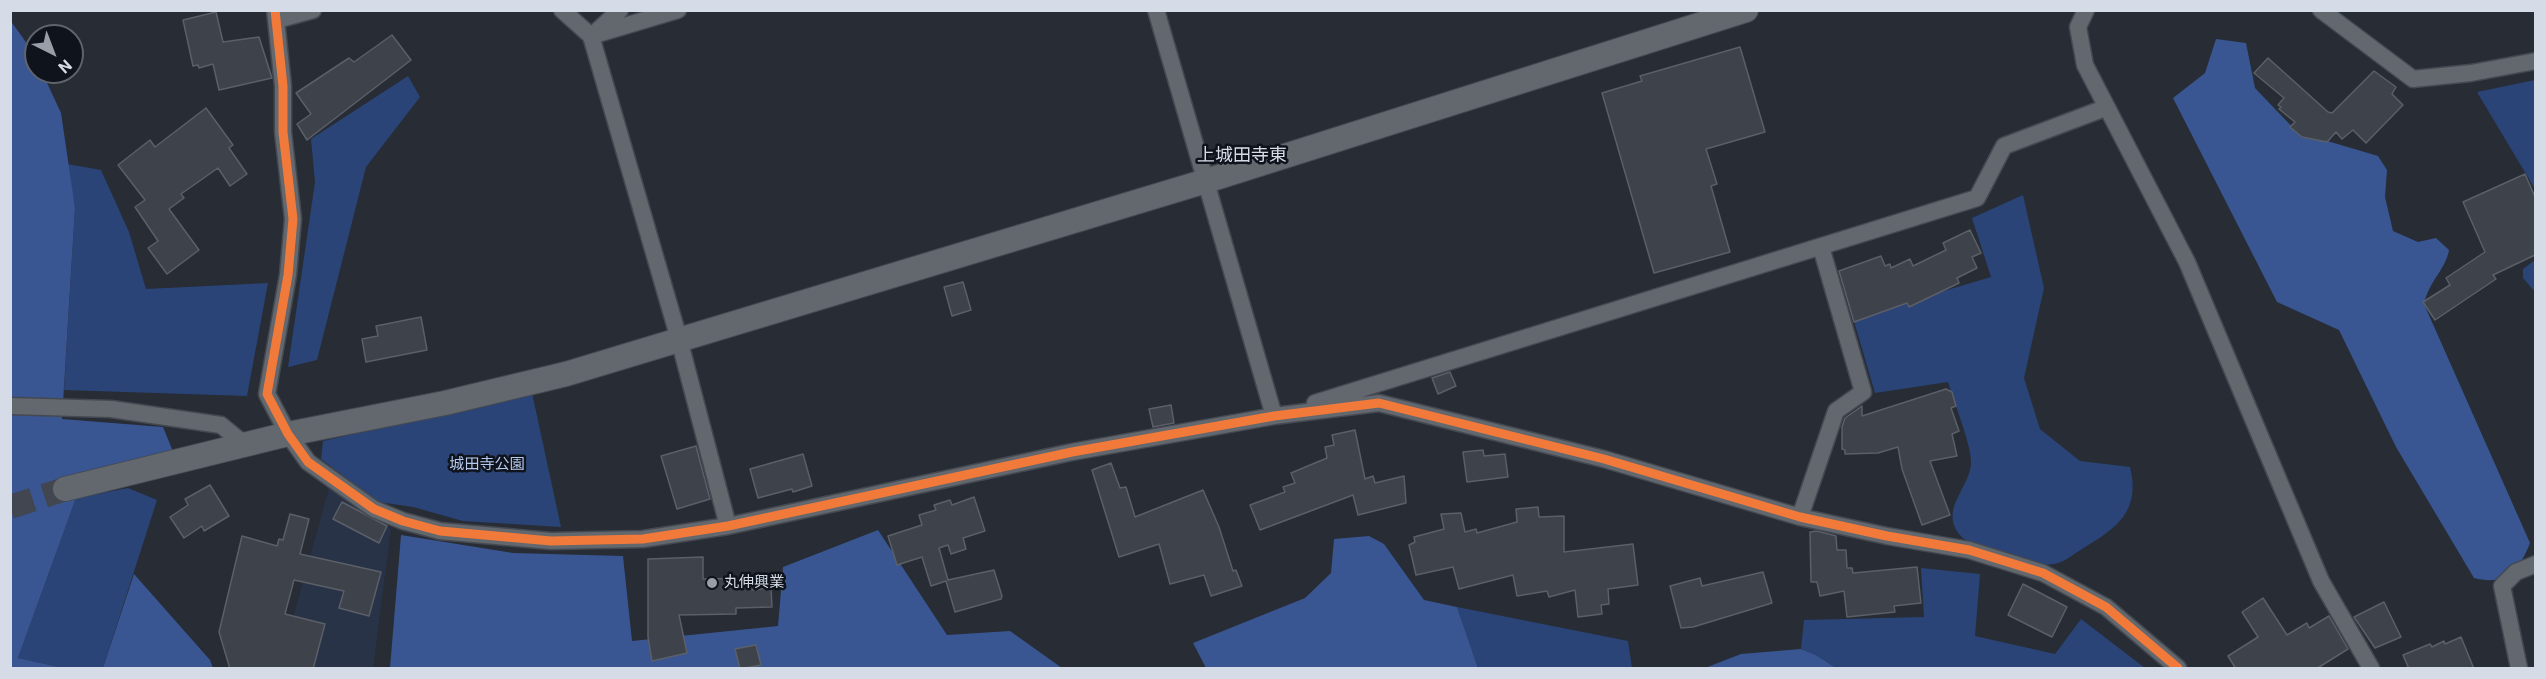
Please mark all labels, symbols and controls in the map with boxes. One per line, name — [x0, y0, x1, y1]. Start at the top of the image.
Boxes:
north arrow — [24, 24, 84, 84]
text: N — [54, 55, 76, 77]
district label: 上城田寺東 — [1197, 145, 1287, 167]
park label: 城田寺公園 — [450, 456, 524, 474]
place label: 丸伸興業 — [724, 574, 784, 592]
marker: 丸伸興業 — [705, 576, 719, 590]

